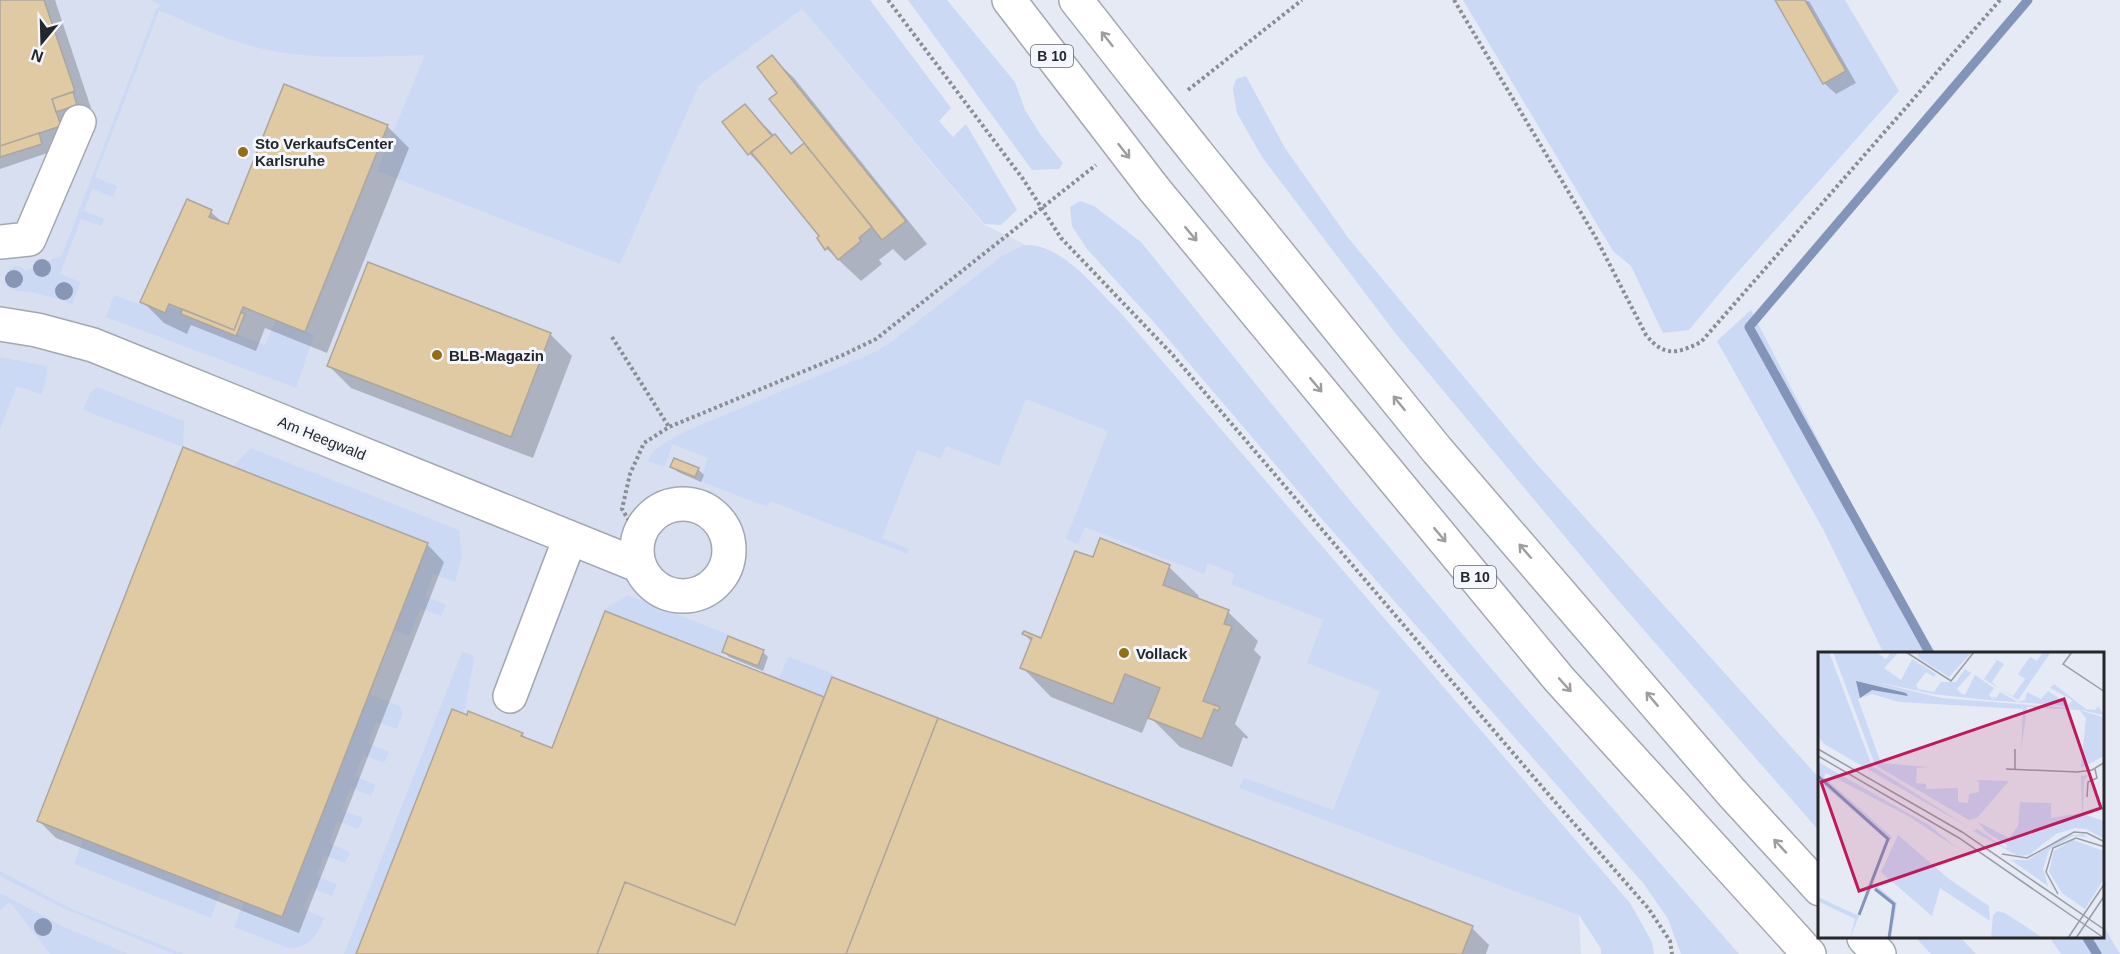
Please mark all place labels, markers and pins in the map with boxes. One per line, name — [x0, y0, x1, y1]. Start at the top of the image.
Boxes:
place label: Sto VerkaufsCenter Karlsruhe — [255, 135, 394, 169]
marker: Sto VerkaufsCenter Karlsruhe — [236, 145, 250, 159]
place label: BLB-Magazin — [449, 347, 544, 364]
marker: BLB-Magazin — [430, 348, 444, 362]
place label: Vollack — [1136, 645, 1188, 662]
marker: Vollack — [1117, 646, 1131, 660]

